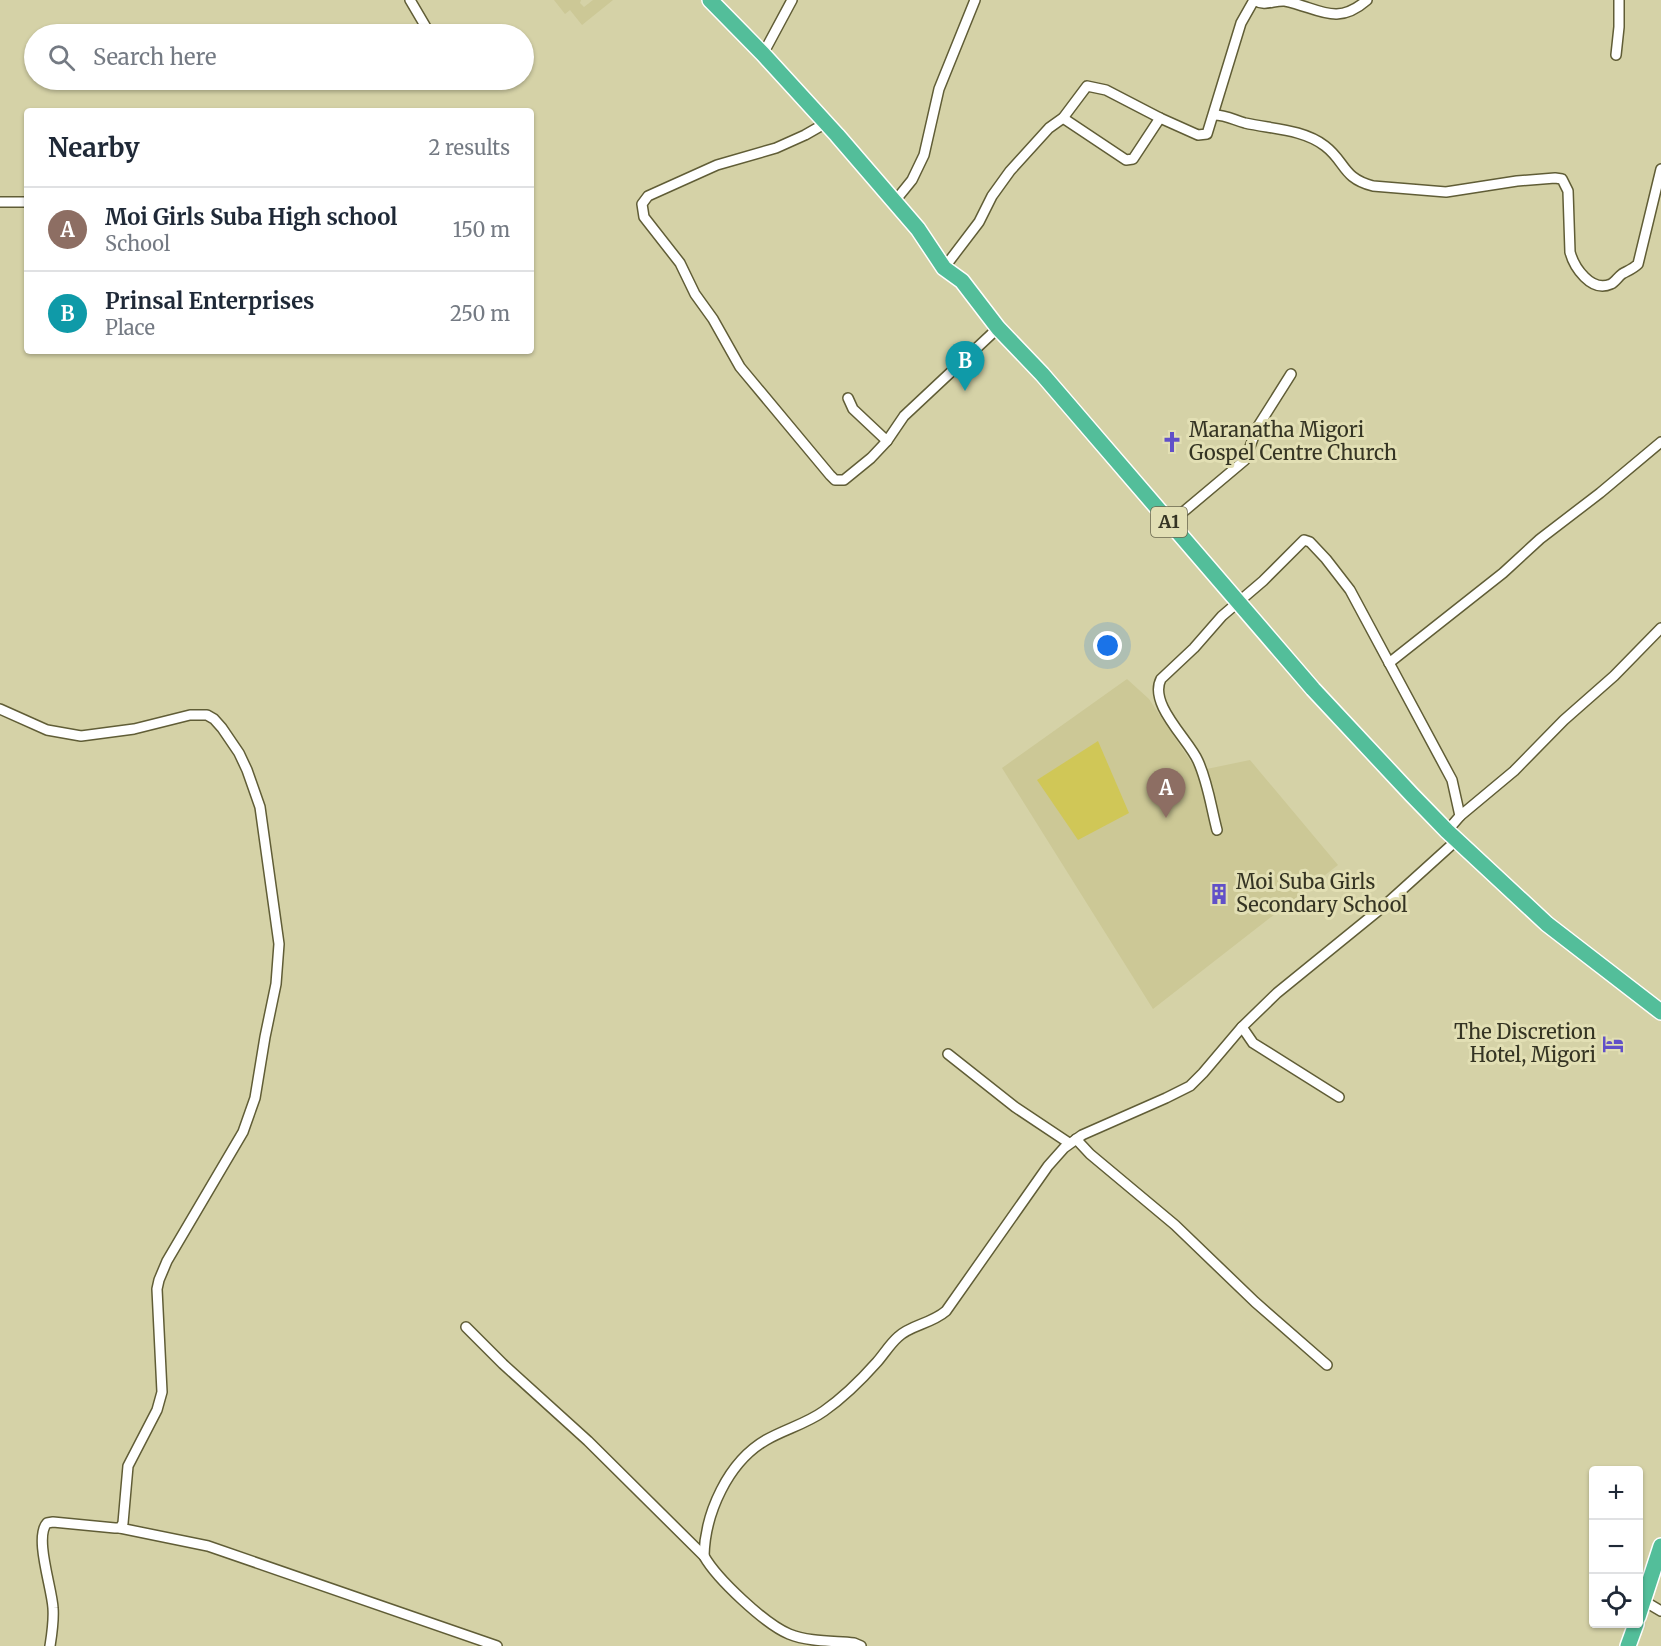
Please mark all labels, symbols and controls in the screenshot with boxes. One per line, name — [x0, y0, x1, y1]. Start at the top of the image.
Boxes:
search box — [24, 24, 534, 90]
icon: search — [45, 41, 78, 74]
text: Search here — [93, 43, 216, 71]
text: Nearby — [48, 131, 140, 164]
text: 2 results — [428, 135, 510, 160]
text: Moi Girls Suba High school — [105, 203, 397, 231]
text: A — [60, 217, 75, 242]
text: 150 m — [453, 217, 510, 242]
text: School — [105, 231, 170, 256]
text: Prinsal Enterprises — [105, 287, 314, 315]
text: B — [61, 301, 74, 326]
text: 250 m — [450, 301, 510, 326]
text: Place — [105, 315, 155, 340]
pin: B — [946, 342, 984, 391]
place label: Maranatha Migori Gospel Centre Church — [1189, 417, 1397, 465]
church icon: Maranatha Migori Gospel Centre Church — [1160, 430, 1184, 454]
road number: A1 — [1151, 507, 1187, 537]
your location — [1093, 631, 1122, 660]
pin: A — [1146, 768, 1186, 818]
place label: Moi Suba Girls Secondary School — [1236, 869, 1408, 917]
building icon: Moi Suba Girls Secondary School — [1207, 882, 1231, 906]
place label: The Discretion Hotel, Migori — [1454, 1019, 1596, 1067]
hotel icon: The Discretion Hotel, Migori — [1601, 1032, 1625, 1056]
map controls — [1589, 1466, 1643, 1628]
button: + — [1589, 1466, 1643, 1520]
button: − — [1589, 1520, 1643, 1574]
button: locate — [1589, 1574, 1643, 1628]

